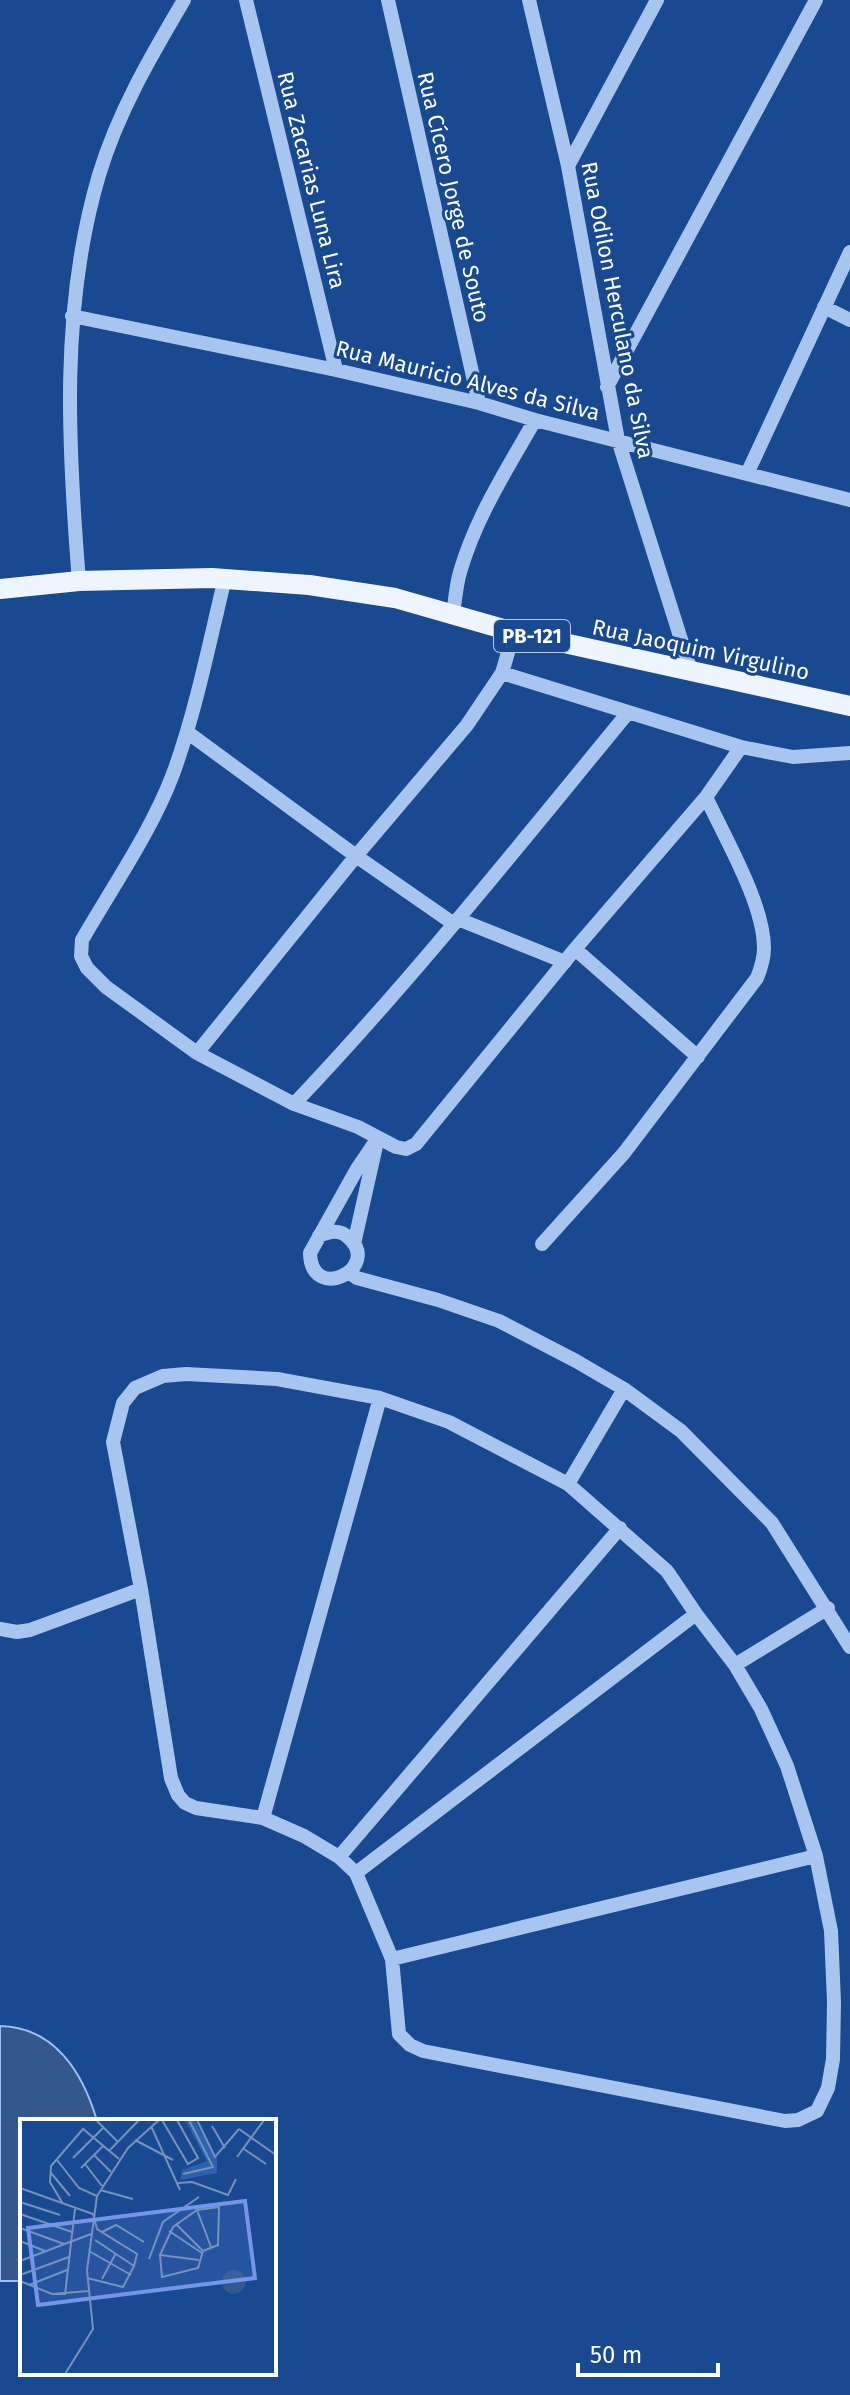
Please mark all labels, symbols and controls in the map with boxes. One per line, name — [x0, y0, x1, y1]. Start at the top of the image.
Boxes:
street label: Rua Zacarias Luna Lira — [271, 69, 352, 291]
street label: Rua Cícero Jorge de Souto — [411, 69, 496, 325]
street label: Rua Odilon Herculano da Silva — [575, 159, 660, 461]
street label: Rua Mauricio Alves da Silva — [333, 335, 603, 426]
street label: Rua Jaoquim Virgulino — [590, 613, 812, 686]
road number: PB-121 — [494, 620, 570, 652]
inset map — [20, 2119, 276, 2375]
scale bar — [578, 2327, 718, 2377]
text: 50 m — [590, 2341, 642, 2369]

